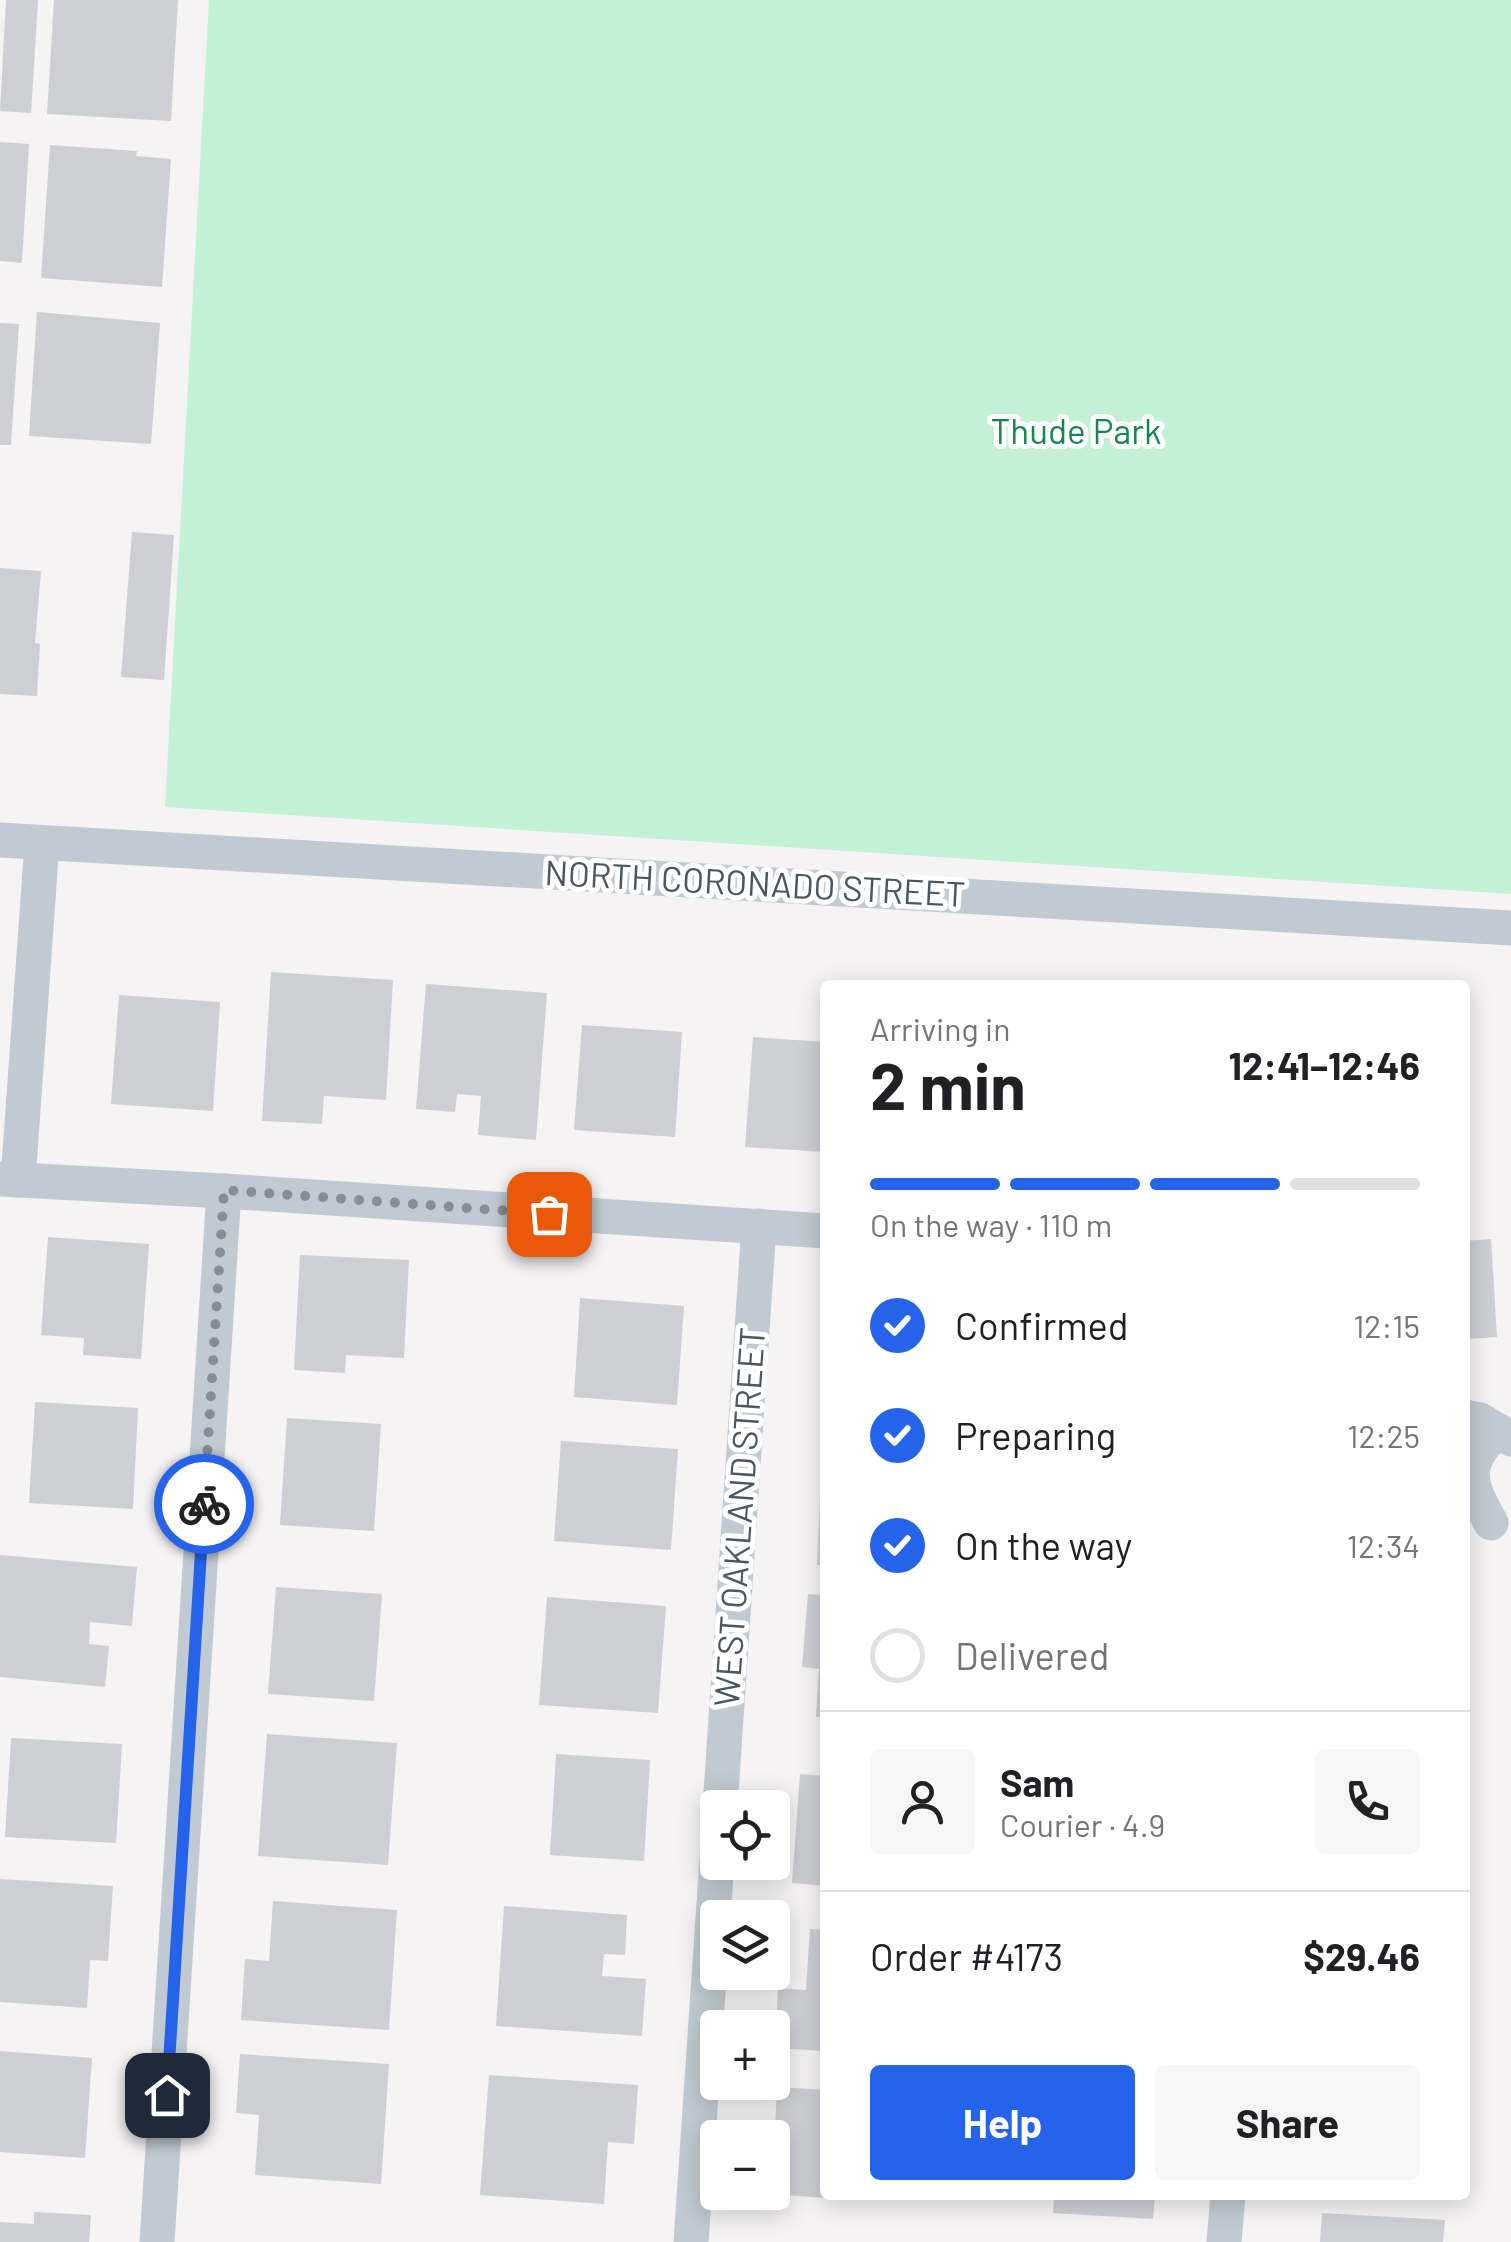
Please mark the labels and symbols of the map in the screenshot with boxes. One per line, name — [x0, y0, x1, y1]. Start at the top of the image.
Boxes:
park label: Thude Park — [990, 409, 1162, 451]
street label: NORTH CORONADO STREET — [544, 850, 967, 914]
pin — [507, 1172, 592, 1257]
street label: WEST OAKLAND STREET — [704, 1326, 772, 1708]
courier — [154, 1454, 254, 1554]
pin — [125, 2053, 210, 2138]

